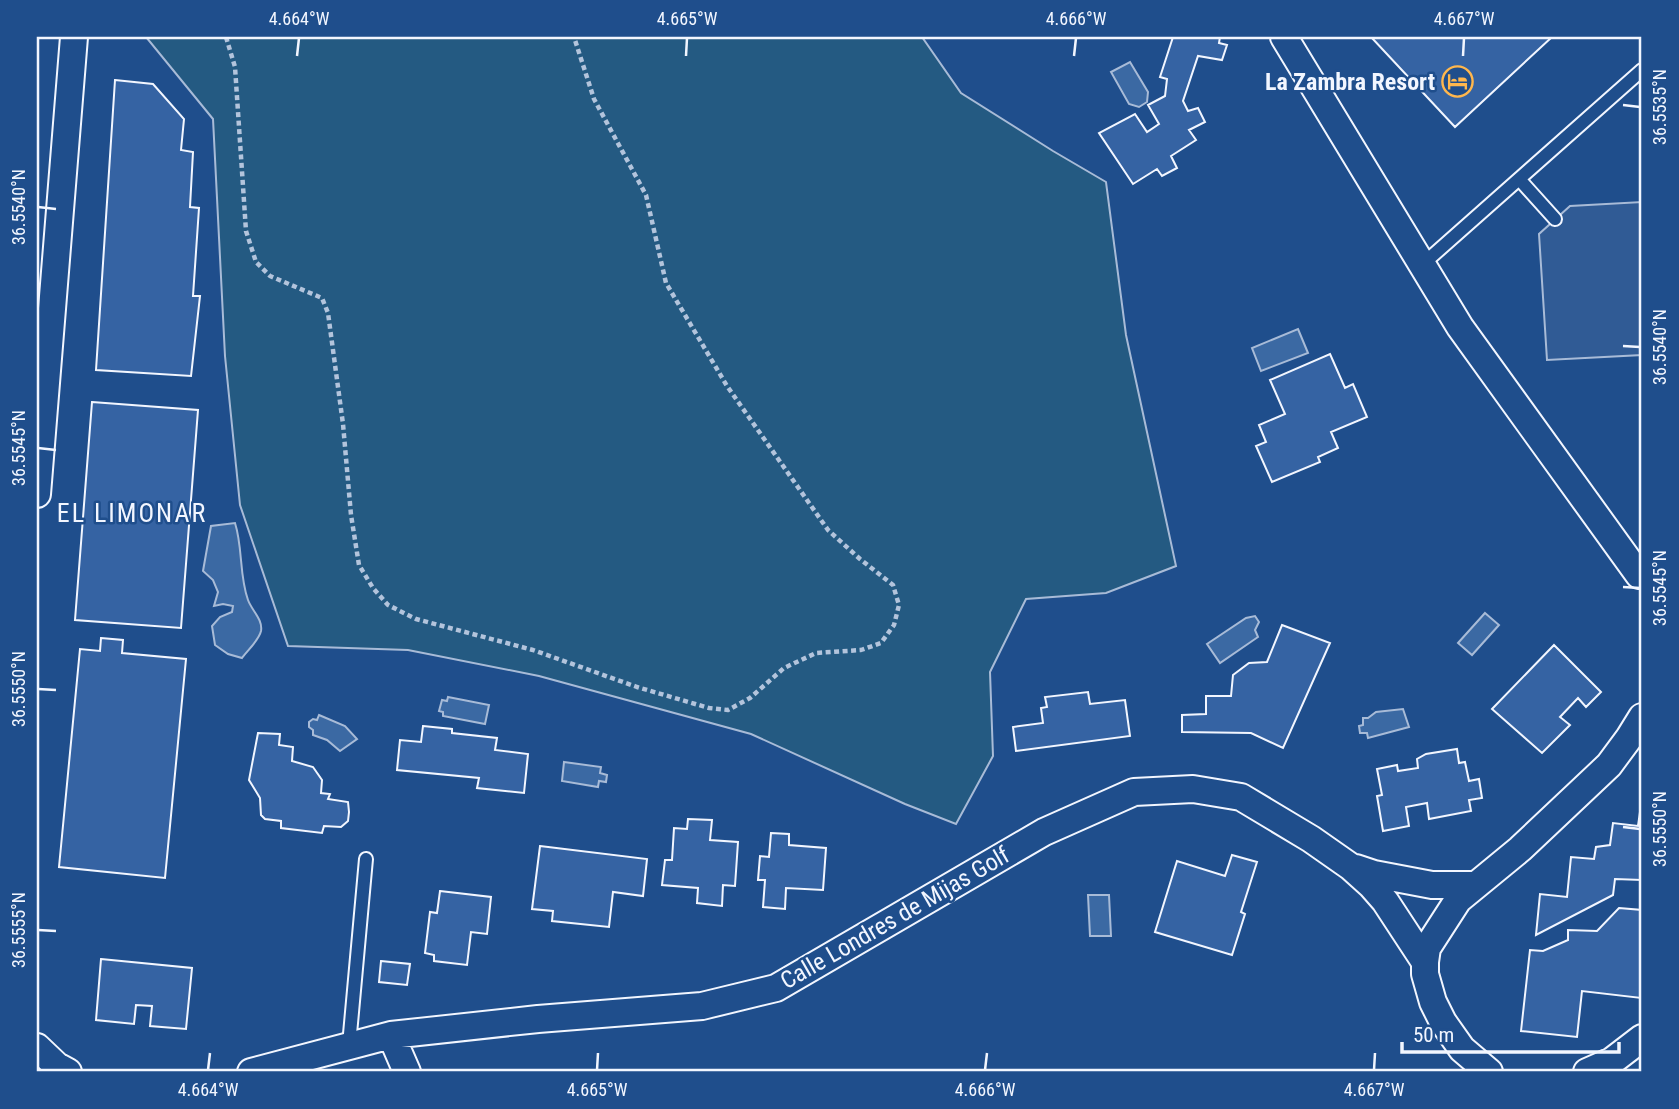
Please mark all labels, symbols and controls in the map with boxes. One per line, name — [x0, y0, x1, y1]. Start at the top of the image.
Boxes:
text: 4.664°W — [269, 8, 330, 29]
text: 4.665°W — [657, 8, 718, 29]
text: 4.666°W — [1046, 8, 1107, 29]
text: 4.667°W — [1434, 8, 1495, 29]
hotel icon: La Zambra Resort — [1441, 65, 1475, 99]
place label: La Zambra Resort — [1265, 68, 1435, 96]
text: 36.5535°N — [1649, 69, 1670, 145]
text: 36.5540°N — [8, 169, 29, 245]
text: 36.5540°N — [1649, 309, 1670, 385]
text: 36.5545°N — [8, 410, 29, 486]
district label: EL LIMONAR — [57, 498, 207, 528]
text: 36.5545°N — [1649, 550, 1670, 626]
text: 36.5550°N — [8, 651, 29, 727]
text: 36.5550°N — [1649, 791, 1670, 867]
street label: Calle Londres de Mijas Golf — [776, 841, 1015, 995]
text: 36.5555°N — [8, 892, 29, 968]
scale bar — [1402, 1011, 1620, 1055]
text: 50 m — [1413, 1023, 1454, 1047]
text: 4.664°W — [178, 1079, 239, 1100]
text: 4.665°W — [567, 1079, 628, 1100]
text: 4.666°W — [955, 1079, 1016, 1100]
text: 4.667°W — [1344, 1079, 1405, 1100]

